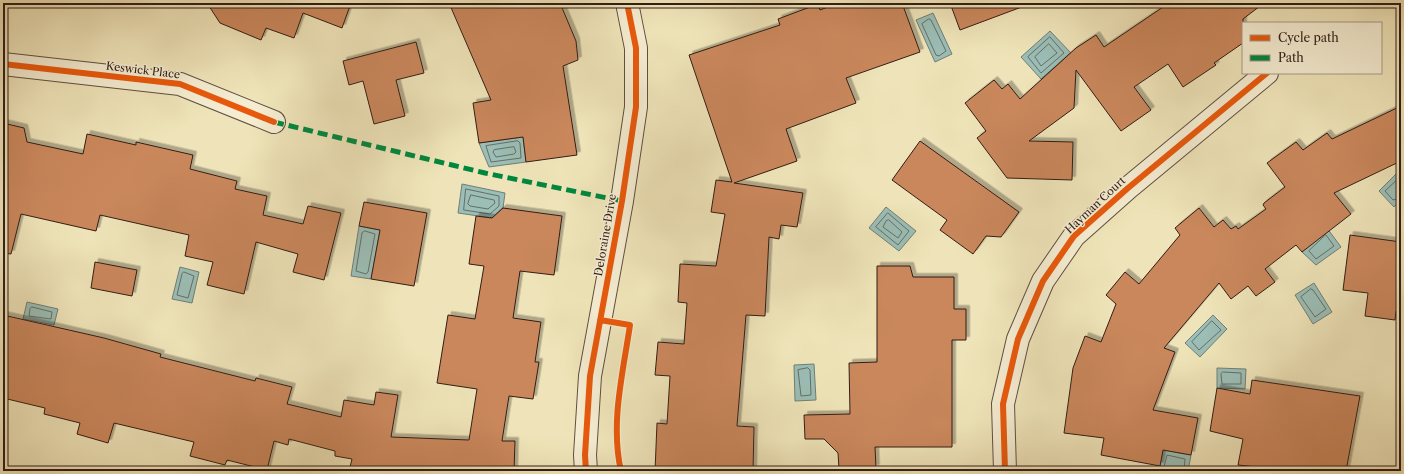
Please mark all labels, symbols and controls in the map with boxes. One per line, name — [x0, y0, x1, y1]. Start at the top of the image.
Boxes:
legend — [1242, 22, 1382, 74]
text: Cycle path — [1278, 30, 1339, 45]
text: Path — [1278, 50, 1304, 65]
street label: Keswick Place — [105, 58, 181, 82]
street label: Hayman Court — [1062, 173, 1128, 237]
street label: Deloraine Drive — [591, 193, 619, 277]

